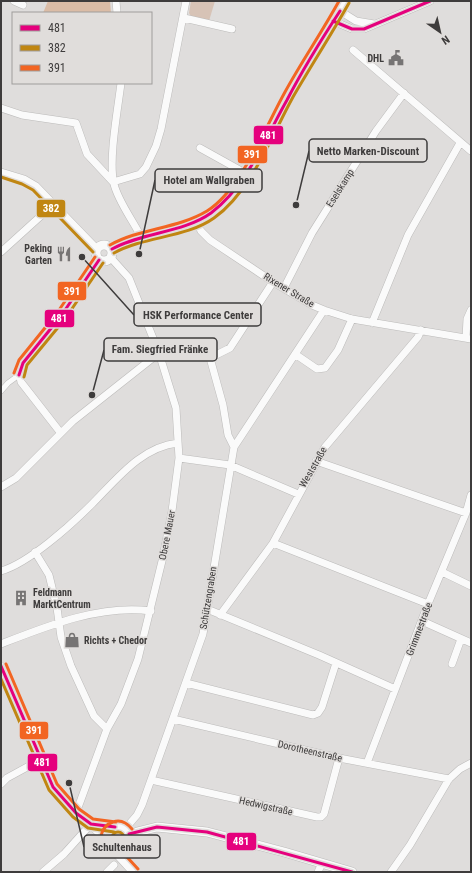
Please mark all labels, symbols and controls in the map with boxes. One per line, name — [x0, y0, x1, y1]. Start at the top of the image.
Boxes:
legend — [12, 12, 152, 84]
north arrow — [420, 12, 460, 52]
text: 481 — [48, 21, 66, 35]
text: N — [439, 33, 452, 47]
text: 382 — [48, 41, 66, 55]
public building icon: DHL — [387, 49, 405, 67]
place label: DHL — [367, 53, 384, 64]
text: 391 — [48, 61, 66, 75]
line badge: 481 — [253, 125, 284, 145]
text: 481 — [260, 129, 276, 142]
callout: Netto Marken-Discount — [309, 139, 427, 162]
line badge: 391 — [237, 145, 268, 164]
text: Netto Marken-Discount — [317, 145, 420, 158]
text: 391 — [244, 148, 260, 161]
street label: Eselskamp — [324, 167, 356, 209]
callout: Hotel am Wallgraben — [155, 169, 262, 192]
text: Hotel am Wallgraben — [163, 174, 255, 187]
line badge: 382 — [36, 199, 66, 218]
text: 382 — [43, 202, 60, 215]
place label: Peking Garten — [24, 243, 52, 266]
restaurant icon: Peking Garten — [55, 245, 73, 263]
street label: Rixener Straße — [262, 271, 317, 310]
line badge: 391 — [57, 281, 87, 301]
text: 391 — [64, 285, 80, 298]
callout: HSK Performance Center — [134, 303, 261, 326]
line badge: 481 — [44, 309, 75, 328]
text: HSK Performance Center — [143, 309, 253, 322]
text: 481 — [51, 312, 67, 325]
callout: Fam. Siegfried Fränke — [104, 338, 217, 361]
text: Fam. Siegfried Fränke — [112, 343, 208, 356]
street label: Weststraße — [297, 445, 329, 489]
street label: Obere Mauer — [157, 509, 177, 561]
street label: Schützengraben — [198, 566, 218, 630]
place label: Feldmann MarktCentrum — [33, 587, 91, 610]
building icon: Feldmann MarktCentrum — [12, 589, 30, 607]
street label: Grimmestraße — [404, 601, 434, 657]
shop icon: Richts + Chedor — [63, 631, 81, 649]
place label: Richts + Chedor — [84, 635, 148, 646]
line badge: 391 — [19, 721, 49, 740]
text: 391 — [26, 724, 42, 737]
street label: Dorotheenstraße — [277, 738, 344, 764]
line badge: 481 — [27, 753, 58, 772]
text: 481 — [34, 756, 50, 769]
street label: Hedwigstraße — [238, 794, 294, 818]
line badge: 481 — [226, 832, 257, 851]
callout: Schultenhaus — [84, 835, 160, 858]
text: 481 — [233, 835, 249, 848]
text: Schultenhaus — [92, 841, 152, 854]

